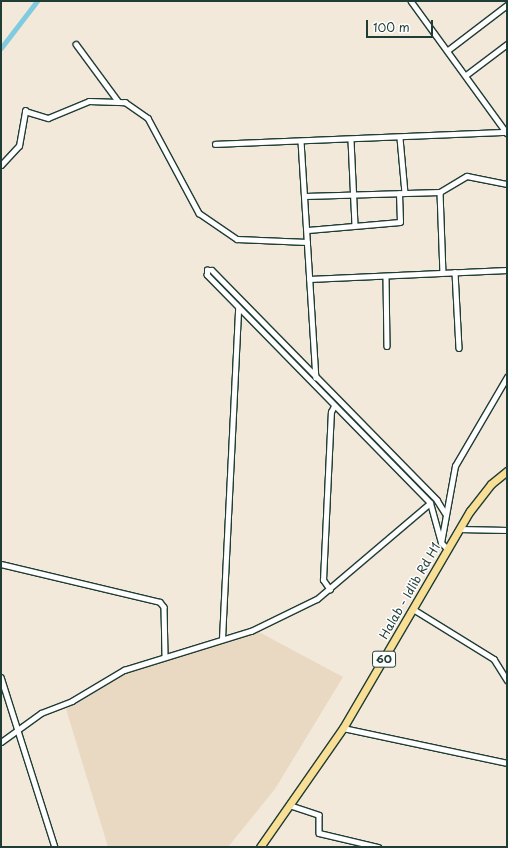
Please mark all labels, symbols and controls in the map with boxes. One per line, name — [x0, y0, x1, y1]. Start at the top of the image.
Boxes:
scale bar — [368, 12, 435, 38]
text: 100 m — [373, 18, 410, 36]
street label: Halab - Idlib Rd H1 — [376, 540, 444, 642]
road number: 60 — [372, 650, 396, 668]

